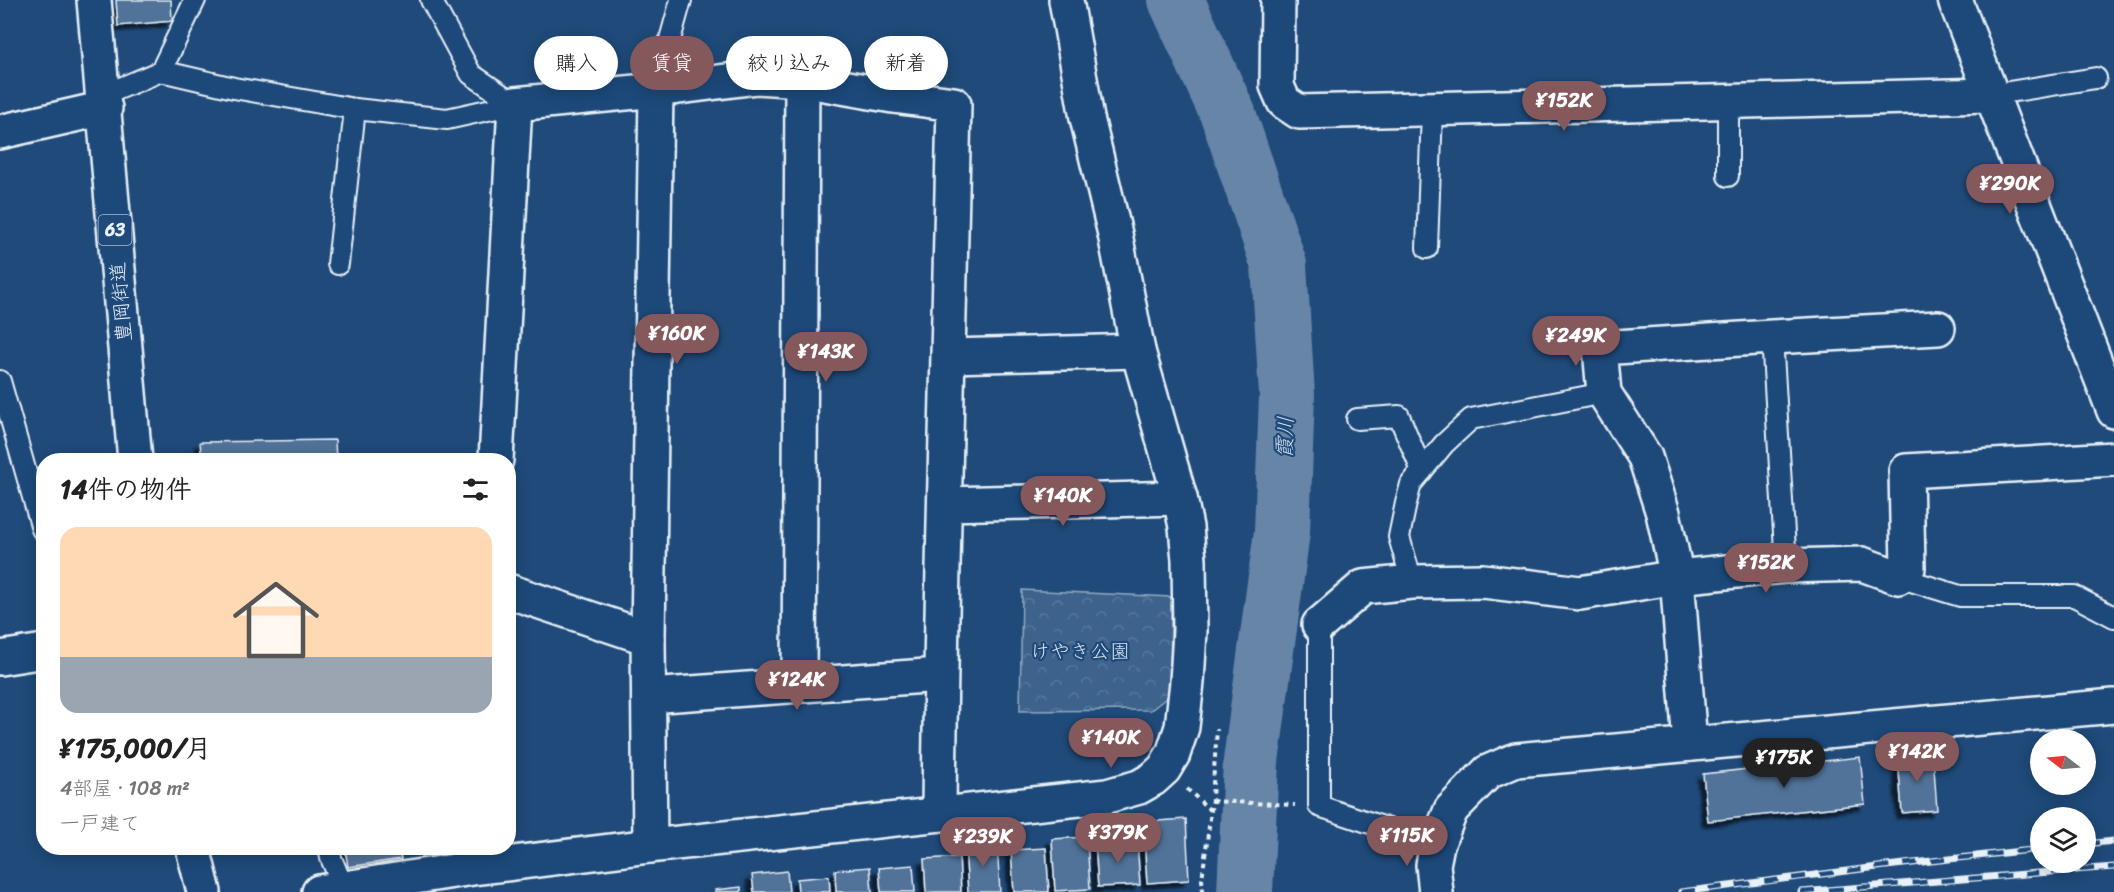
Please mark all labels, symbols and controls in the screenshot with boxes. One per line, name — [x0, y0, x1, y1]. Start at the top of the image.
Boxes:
chip: 購入 — [534, 36, 618, 90]
chip: 賃貸 — [630, 36, 714, 90]
chip: 絞り込み — [726, 36, 852, 90]
chip: 新着 — [864, 36, 948, 90]
pin: ¥152K — [1522, 81, 1606, 132]
text: ¥152K — [1536, 83, 1592, 118]
pin: ¥290K — [1968, 164, 2052, 215]
text: ¥290K — [1980, 166, 2040, 201]
road number: 63 — [98, 215, 132, 245]
street label: 豊岡街道 — [100, 261, 142, 343]
pin: ¥160K — [635, 314, 719, 365]
text: ¥160K — [649, 316, 705, 351]
pin: ¥249K — [1534, 316, 1618, 367]
text: ¥249K — [1546, 318, 1606, 353]
pin: ¥143K — [784, 332, 868, 383]
text: ¥143K — [798, 334, 854, 369]
water label: 霞川 — [1265, 415, 1305, 459]
text: 14件の物件 — [60, 466, 191, 512]
icon: filters — [459, 473, 492, 506]
pin: ¥140K — [1021, 476, 1105, 527]
text: ¥140K — [1035, 478, 1091, 513]
pin: ¥152K — [1724, 543, 1808, 594]
text: ¥152K — [1738, 545, 1794, 580]
icon: home — [222, 566, 330, 674]
park label: けやき公園 — [1030, 634, 1130, 669]
pin: ¥124K — [755, 660, 839, 711]
text: ¥124K — [769, 662, 825, 697]
pin: ¥140K — [1069, 718, 1153, 769]
text: ¥140K — [1083, 720, 1139, 755]
text: ¥175,000/月 — [60, 725, 212, 771]
north arrow — [2030, 729, 2096, 795]
map controls — [2030, 729, 2096, 873]
pin: ¥142K — [1875, 732, 1959, 783]
text: ¥142K — [1889, 734, 1945, 769]
pin: ¥175K — [1742, 738, 1826, 789]
text: ¥175K — [1756, 740, 1812, 775]
text: 4部屋 · 108 m² — [60, 771, 190, 806]
text: 一戸建て — [60, 806, 140, 841]
button: layers — [2030, 807, 2096, 873]
pin: ¥379K — [1076, 813, 1160, 864]
text: ¥379K — [1089, 815, 1147, 850]
pin: ¥115K — [1365, 816, 1449, 867]
pin: ¥239K — [941, 817, 1025, 868]
text: ¥115K — [1381, 818, 1433, 853]
text: ¥239K — [954, 819, 1012, 854]

